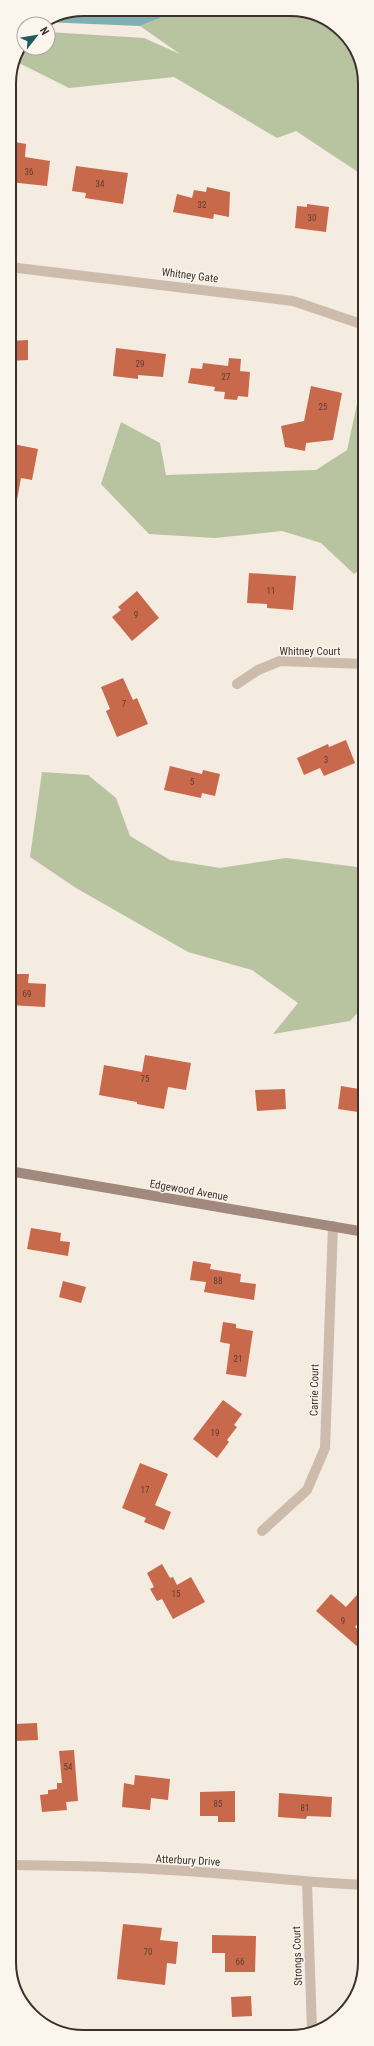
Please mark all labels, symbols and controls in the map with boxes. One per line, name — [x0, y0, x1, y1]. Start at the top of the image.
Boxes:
north arrow — [16, 16, 56, 56]
text: N — [37, 25, 52, 38]
house number: 36 — [25, 167, 33, 177]
house number: 34 — [96, 179, 105, 189]
house number: 32 — [198, 200, 207, 210]
house number: 30 — [308, 213, 316, 223]
street label: Whitney Gate — [161, 266, 219, 285]
house number: 29 — [136, 359, 144, 369]
house number: 27 — [222, 372, 231, 382]
house number: 25 — [319, 402, 328, 412]
house number: 11 — [267, 586, 275, 596]
house number: 9 — [134, 610, 138, 620]
street label: Whitney Court — [280, 645, 340, 658]
house number: 7 — [122, 699, 127, 709]
house number: 3 — [324, 755, 328, 765]
house number: 5 — [190, 777, 195, 787]
house number: 69 — [23, 989, 31, 999]
house number: 75 — [141, 1074, 150, 1084]
street label: Edgewood Avenue — [149, 1177, 229, 1204]
house number: 88 — [214, 1276, 222, 1286]
house number: 21 — [234, 1354, 242, 1364]
street label: Carrie Court — [308, 1364, 321, 1416]
house number: 19 — [211, 1428, 219, 1438]
house number: 17 — [141, 1485, 150, 1495]
house number: 15 — [172, 1589, 181, 1599]
house number: 9 — [341, 1616, 345, 1626]
house number: 54 — [64, 1762, 73, 1772]
house number: 85 — [214, 1799, 223, 1809]
house number: 81 — [301, 1803, 309, 1813]
street label: Atterbury Drive — [155, 1852, 221, 1869]
street label: Strongs Court — [290, 1926, 305, 1986]
house number: 70 — [144, 1947, 152, 1957]
house number: 66 — [236, 1957, 244, 1967]

